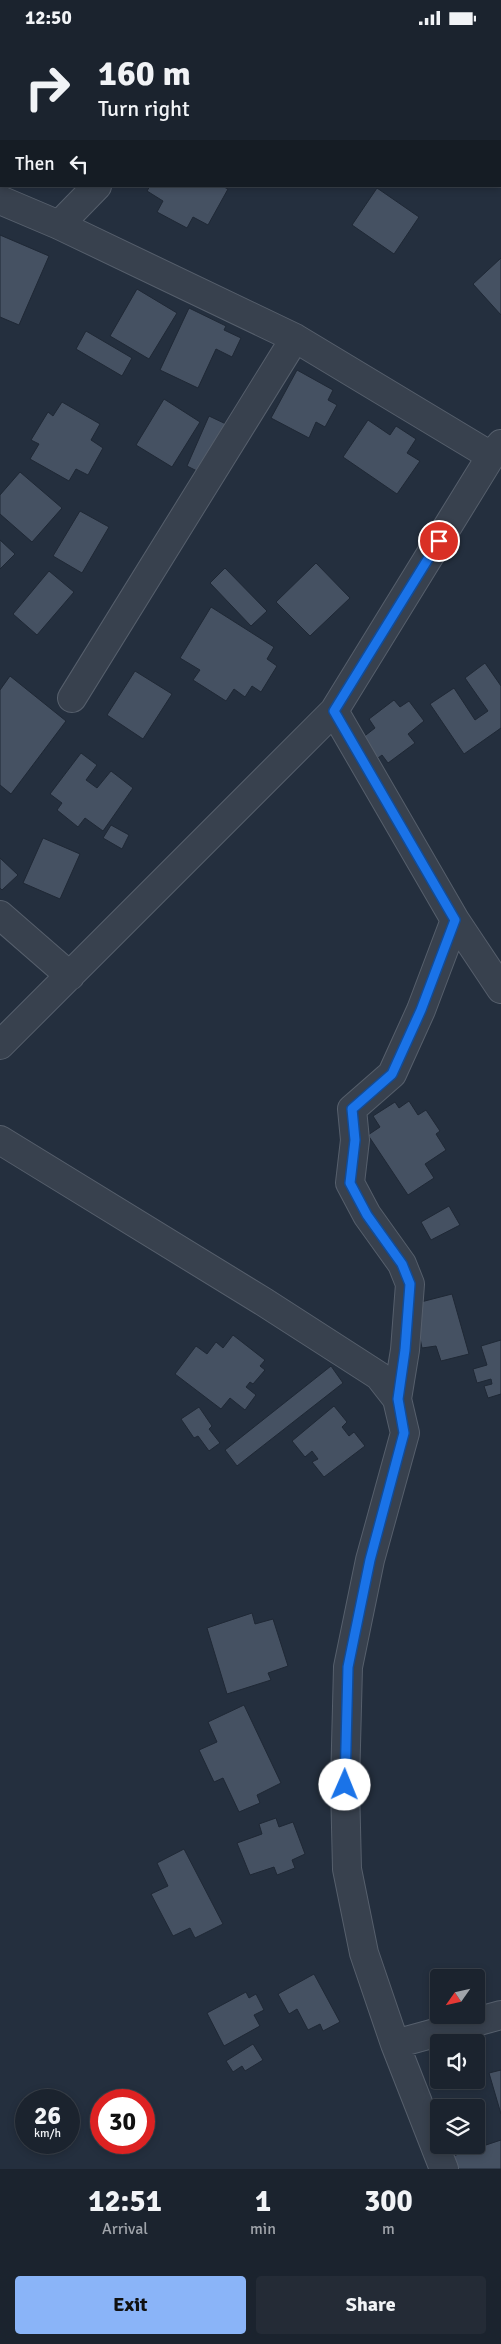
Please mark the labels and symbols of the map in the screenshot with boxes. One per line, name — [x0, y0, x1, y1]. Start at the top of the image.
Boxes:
pin — [418, 520, 460, 562]
position arrow — [318, 1758, 370, 1810]
north arrow — [430, 1969, 485, 2024]
speed limit sign: 30 — [90, 2089, 155, 2154]

